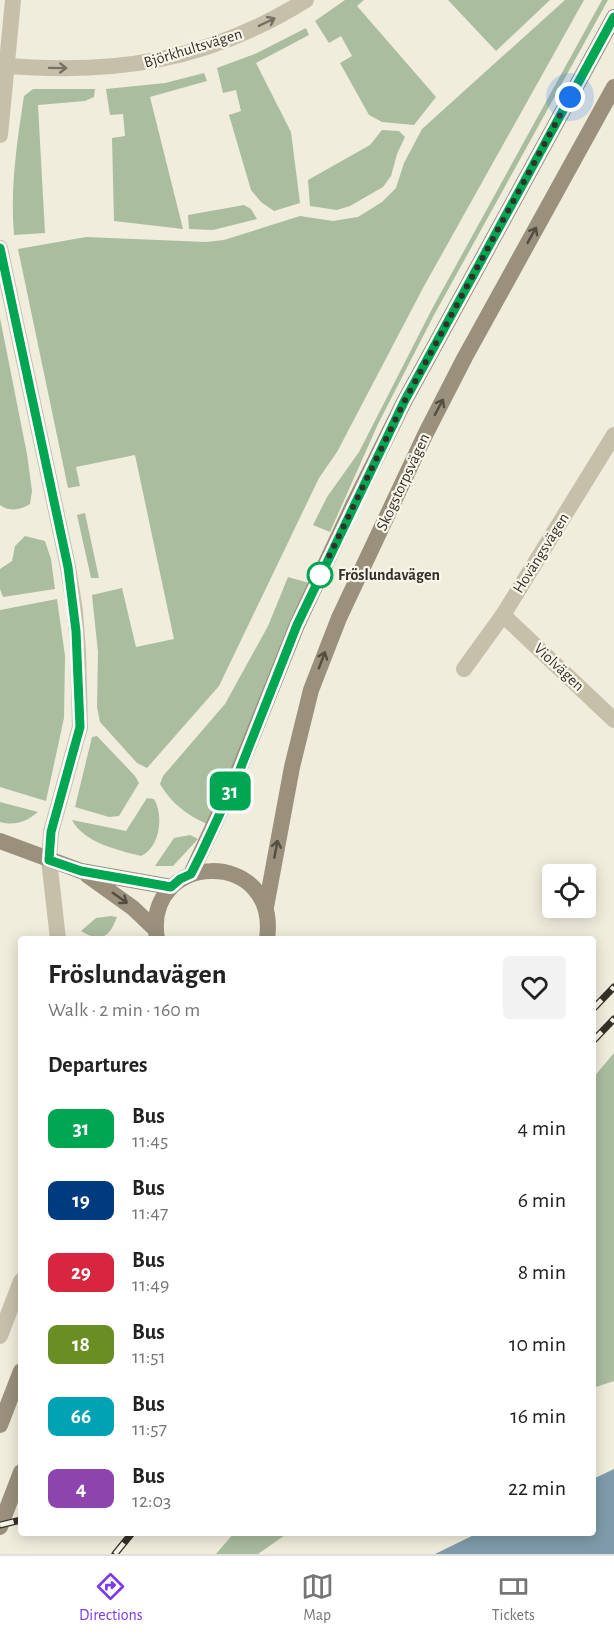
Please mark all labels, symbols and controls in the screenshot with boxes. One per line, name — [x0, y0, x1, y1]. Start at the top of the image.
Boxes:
one-way arrow — [257, 15, 275, 27]
street label: Björkhultsvägen — [142, 25, 244, 71]
one-way arrow — [48, 62, 68, 74]
your location — [555, 82, 585, 112]
one-way arrow — [526, 227, 538, 244]
one-way arrow — [433, 399, 445, 416]
street label: Skogstorpsvägen — [374, 431, 432, 533]
street label: Hovängsvägen — [510, 510, 572, 596]
marker: Fröslundavägen — [307, 562, 333, 588]
place label: Fröslundavägen — [338, 567, 440, 583]
street label: Violvägen — [531, 640, 587, 694]
one-way arrow — [318, 651, 329, 670]
line badge: 31 — [203, 772, 257, 810]
text: 31 — [222, 781, 238, 802]
one-way arrow — [271, 840, 282, 859]
map controls — [542, 864, 596, 918]
button: locate — [542, 864, 596, 918]
one-way arrow — [111, 892, 127, 904]
button: heart — [503, 956, 566, 1019]
text: Fröslundavägen — [48, 961, 227, 989]
text: Walk · 2 min · 160 m — [48, 1000, 200, 1020]
text: Departures — [48, 1054, 148, 1076]
text: Bus — [132, 1105, 165, 1127]
text: 4 min — [518, 1117, 566, 1139]
text: 31 — [73, 1118, 89, 1139]
text: 11:45 — [132, 1131, 168, 1151]
text: Bus — [132, 1177, 165, 1199]
text: 6 min — [518, 1189, 566, 1211]
text: 19 — [72, 1190, 90, 1211]
text: 11:47 — [132, 1203, 168, 1223]
text: Bus — [132, 1249, 165, 1271]
text: 8 min — [518, 1261, 566, 1283]
text: 29 — [71, 1262, 91, 1283]
text: 11:49 — [132, 1275, 169, 1295]
text: Bus — [132, 1321, 165, 1343]
text: 10 min — [509, 1333, 566, 1355]
text: 18 — [72, 1334, 90, 1355]
text: 11:51 — [132, 1347, 166, 1367]
text: Bus — [132, 1393, 165, 1415]
text: 16 min — [510, 1405, 566, 1427]
text: 66 — [71, 1406, 91, 1427]
text: 11:57 — [132, 1419, 167, 1439]
text: Bus — [132, 1465, 165, 1487]
text: 22 min — [508, 1477, 566, 1499]
text: 4 — [76, 1478, 86, 1499]
text: 12:03 — [132, 1491, 171, 1511]
tab: Directions — [79, 1570, 143, 1625]
tab: Map — [301, 1570, 334, 1625]
tab: Tickets — [492, 1570, 535, 1625]

